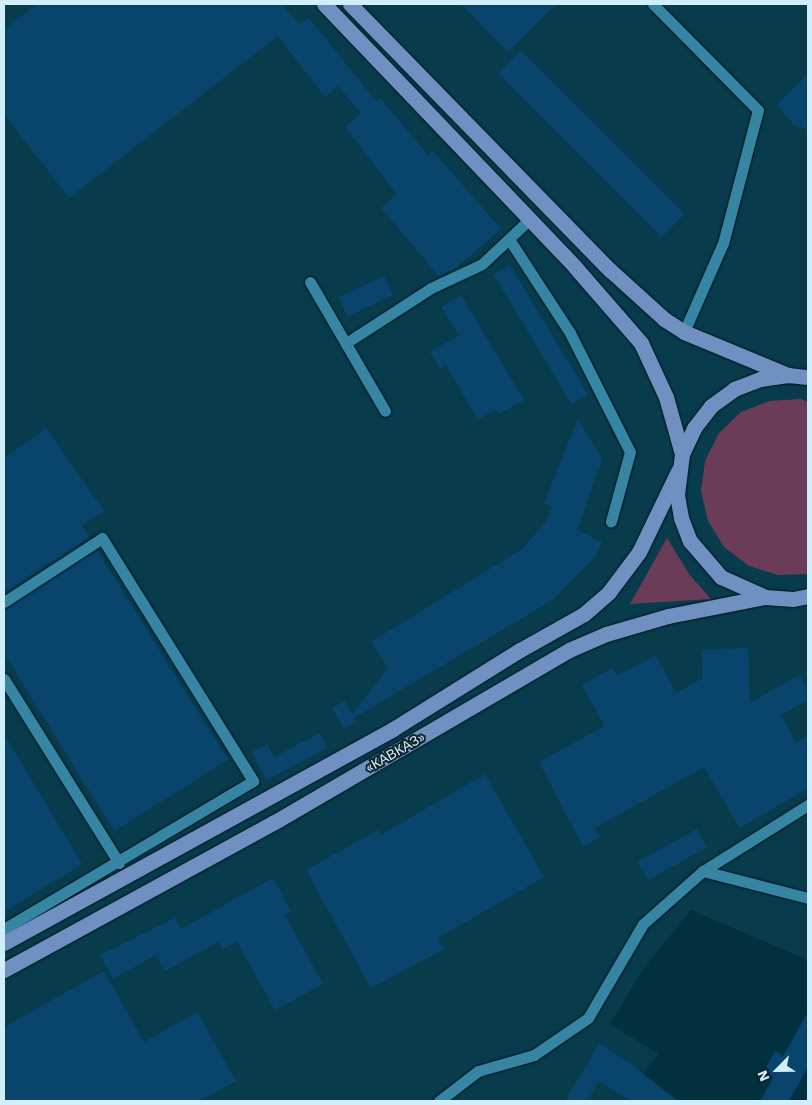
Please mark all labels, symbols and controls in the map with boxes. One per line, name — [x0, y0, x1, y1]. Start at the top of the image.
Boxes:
street label: «КАВКАЗ» — [362, 728, 428, 776]
north arrow — [752, 1045, 802, 1095]
text: N — [754, 1068, 773, 1084]

